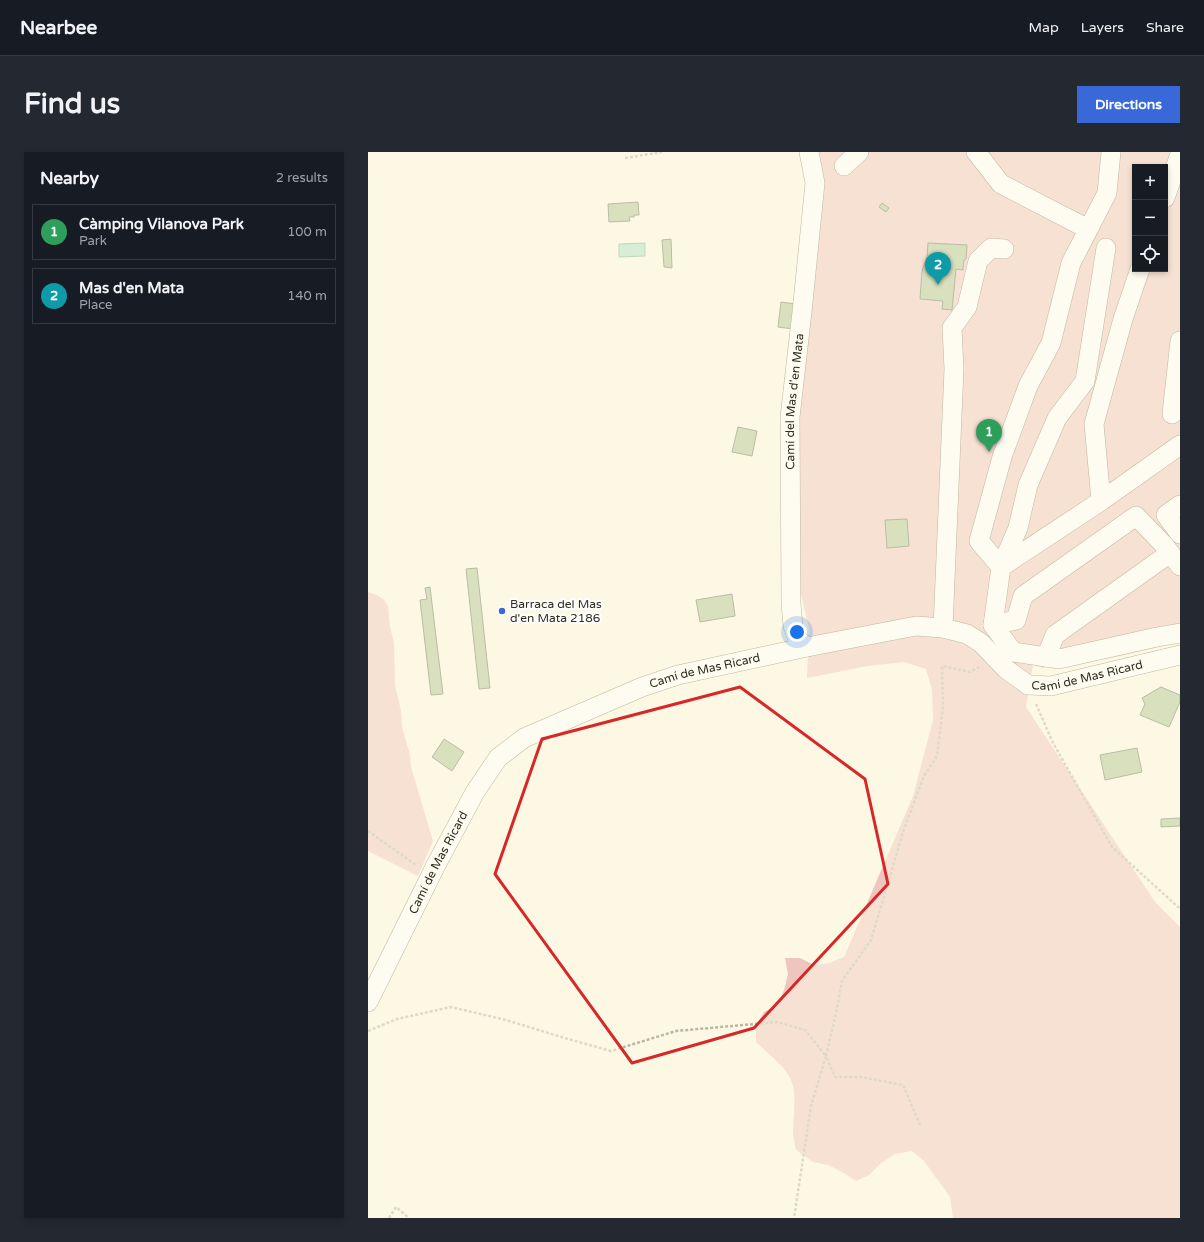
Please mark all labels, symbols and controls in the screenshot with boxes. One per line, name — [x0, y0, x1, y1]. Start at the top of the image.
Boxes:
text: Nearbee — [20, 17, 97, 39]
text: Map — [1029, 19, 1059, 36]
text: Layers — [1081, 19, 1124, 36]
text: Share — [1146, 19, 1184, 36]
button: Directions — [1077, 86, 1180, 123]
text: Find us — [24, 87, 120, 121]
map controls — [1132, 164, 1168, 272]
button: + — [1132, 164, 1168, 200]
text: Nearby — [40, 168, 99, 189]
text: 2 results — [276, 170, 328, 186]
button: − — [1132, 200, 1168, 236]
text: Càmping Vilanova Park — [79, 215, 244, 233]
text: 1 — [50, 224, 58, 240]
text: 100 m — [287, 224, 327, 240]
text: Park — [79, 233, 107, 249]
button: locate — [1132, 236, 1168, 272]
pin: 2 — [925, 252, 951, 285]
text: Mas d'en Mata — [79, 279, 184, 297]
text: 2 — [50, 288, 58, 304]
text: 140 m — [287, 288, 327, 304]
text: Place — [79, 297, 112, 313]
street label: Camí del Mas d'en Mata — [783, 333, 807, 470]
pin: 1 — [976, 419, 1002, 452]
place label: Barraca del Mas d'en Mata 2186 — [510, 597, 602, 625]
marker: Barraca del Mas d'en Mata 2186 — [497, 606, 507, 616]
your location — [787, 622, 807, 642]
street label: Camí de Mas Ricard — [647, 650, 761, 691]
street label: Camí de Mas Ricard — [1031, 657, 1144, 694]
street label: Camí de Mas Ricard — [406, 809, 470, 916]

